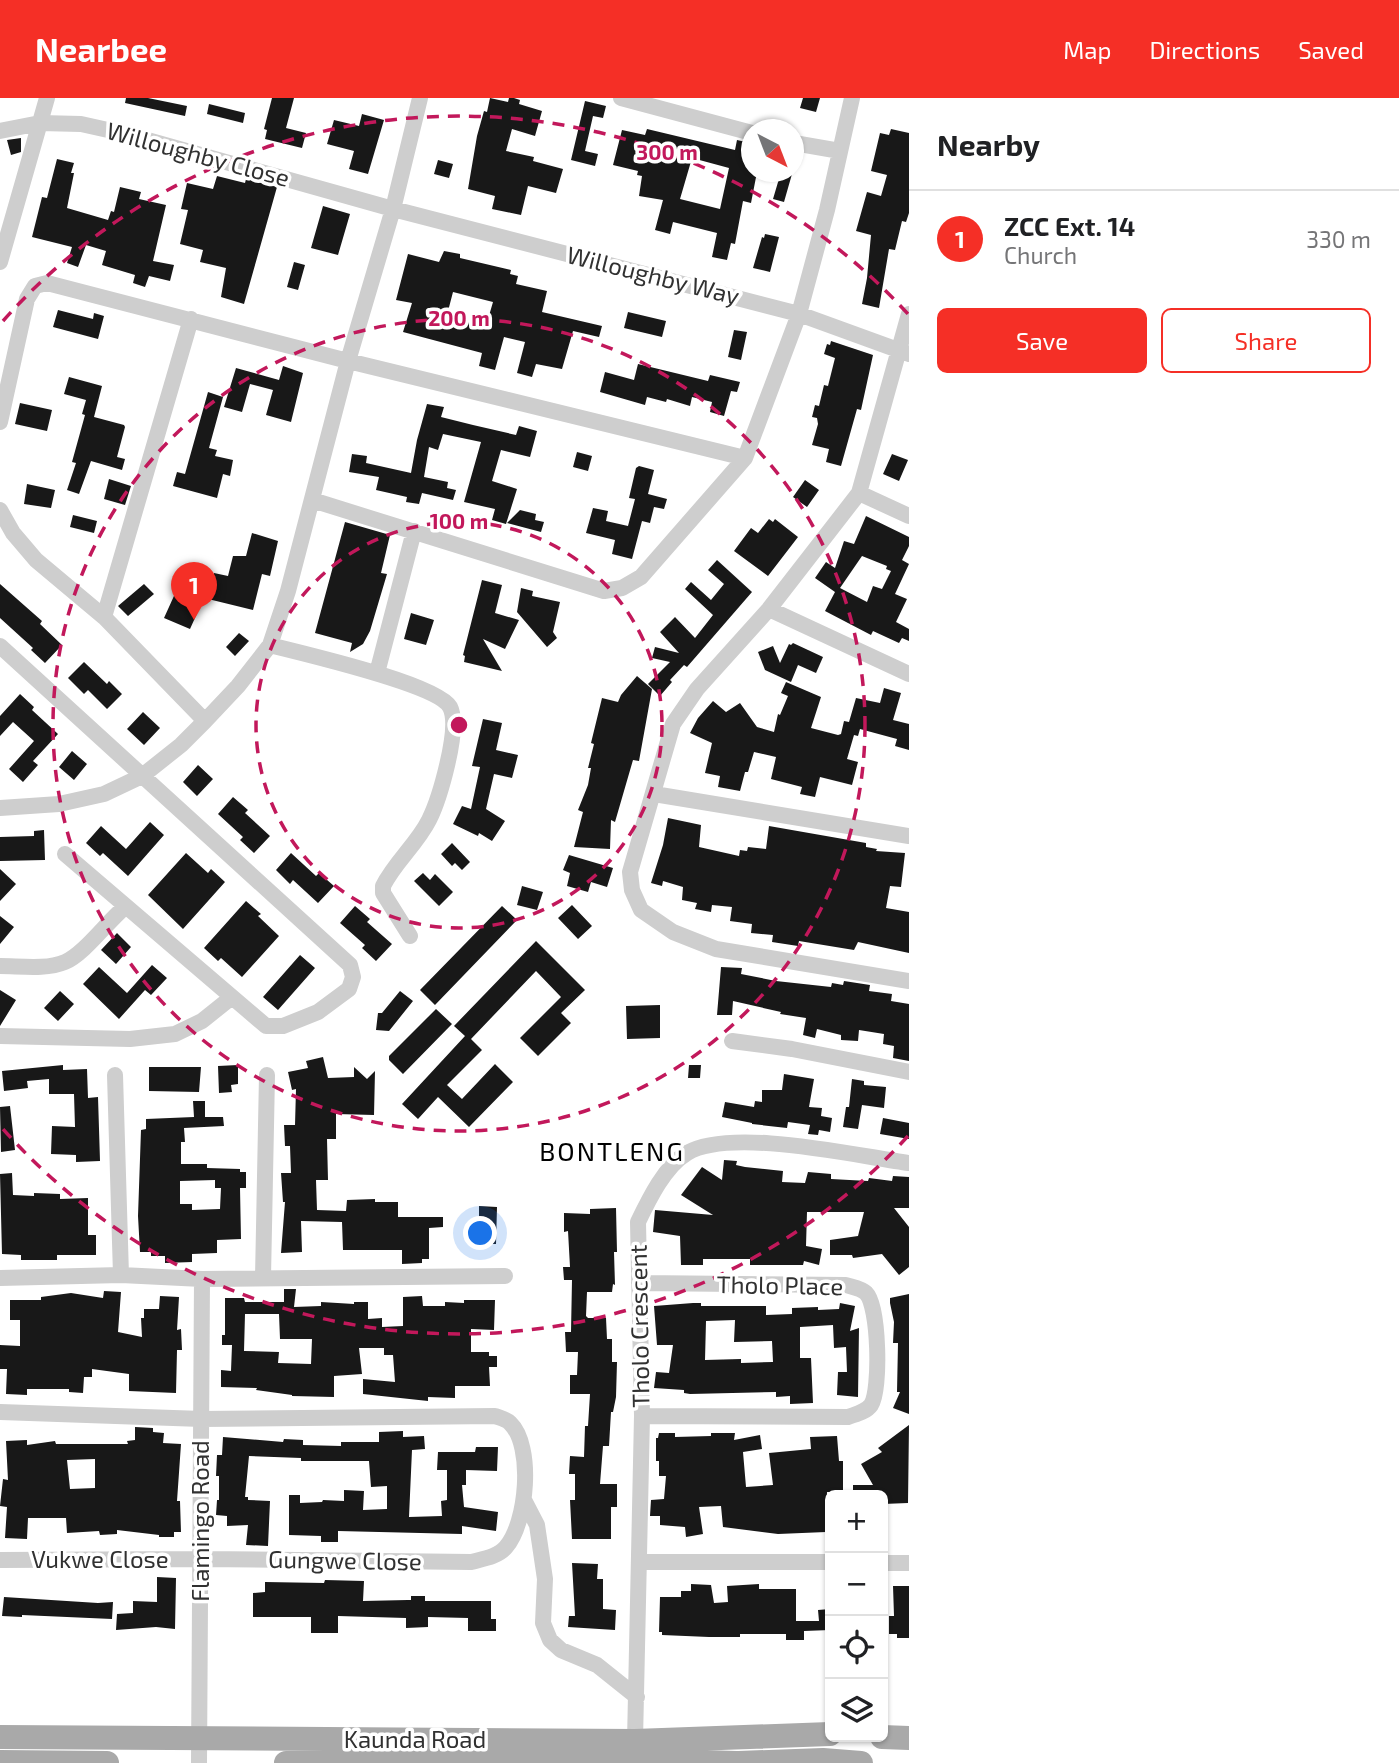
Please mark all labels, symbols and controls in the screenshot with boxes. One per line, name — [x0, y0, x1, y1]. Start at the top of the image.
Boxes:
text: Nearbee — [35, 29, 167, 69]
text: Map — [1063, 35, 1111, 64]
text: Directions — [1149, 35, 1260, 64]
text: Saved — [1298, 35, 1364, 64]
street label: Willoughby Close — [104, 115, 293, 192]
north arrow — [741, 119, 804, 182]
text: Nearby — [937, 126, 1040, 162]
text: 300 m — [636, 139, 698, 164]
text: ZCC Ext. 14 — [1004, 210, 1135, 241]
text: 1 — [955, 225, 965, 253]
text: 330 m — [1306, 225, 1371, 253]
street label: Willoughby Way — [564, 239, 743, 310]
text: Church — [1004, 241, 1077, 269]
text: 200 m — [428, 305, 490, 330]
button: Save — [937, 308, 1147, 373]
button: Share — [1161, 308, 1371, 373]
text: 100 m — [430, 508, 488, 533]
pin: 1 — [171, 562, 217, 620]
centre of rings — [447, 713, 471, 737]
district label: BONTLENG — [539, 1135, 685, 1166]
your location — [463, 1216, 497, 1250]
street label: Tholo Crescent — [623, 1244, 654, 1408]
street label: Tholo Place — [717, 1269, 844, 1300]
street label: Flamingo Road — [185, 1440, 214, 1602]
map controls — [825, 1490, 888, 1742]
button: + — [825, 1490, 888, 1553]
street label: Vukwe Close — [31, 1544, 169, 1573]
street label: Gungwe Close — [268, 1544, 422, 1575]
button: − — [825, 1553, 888, 1616]
button: locate — [825, 1616, 888, 1679]
button: layers — [825, 1679, 888, 1742]
street label: Kaunda Road — [344, 1724, 486, 1753]

